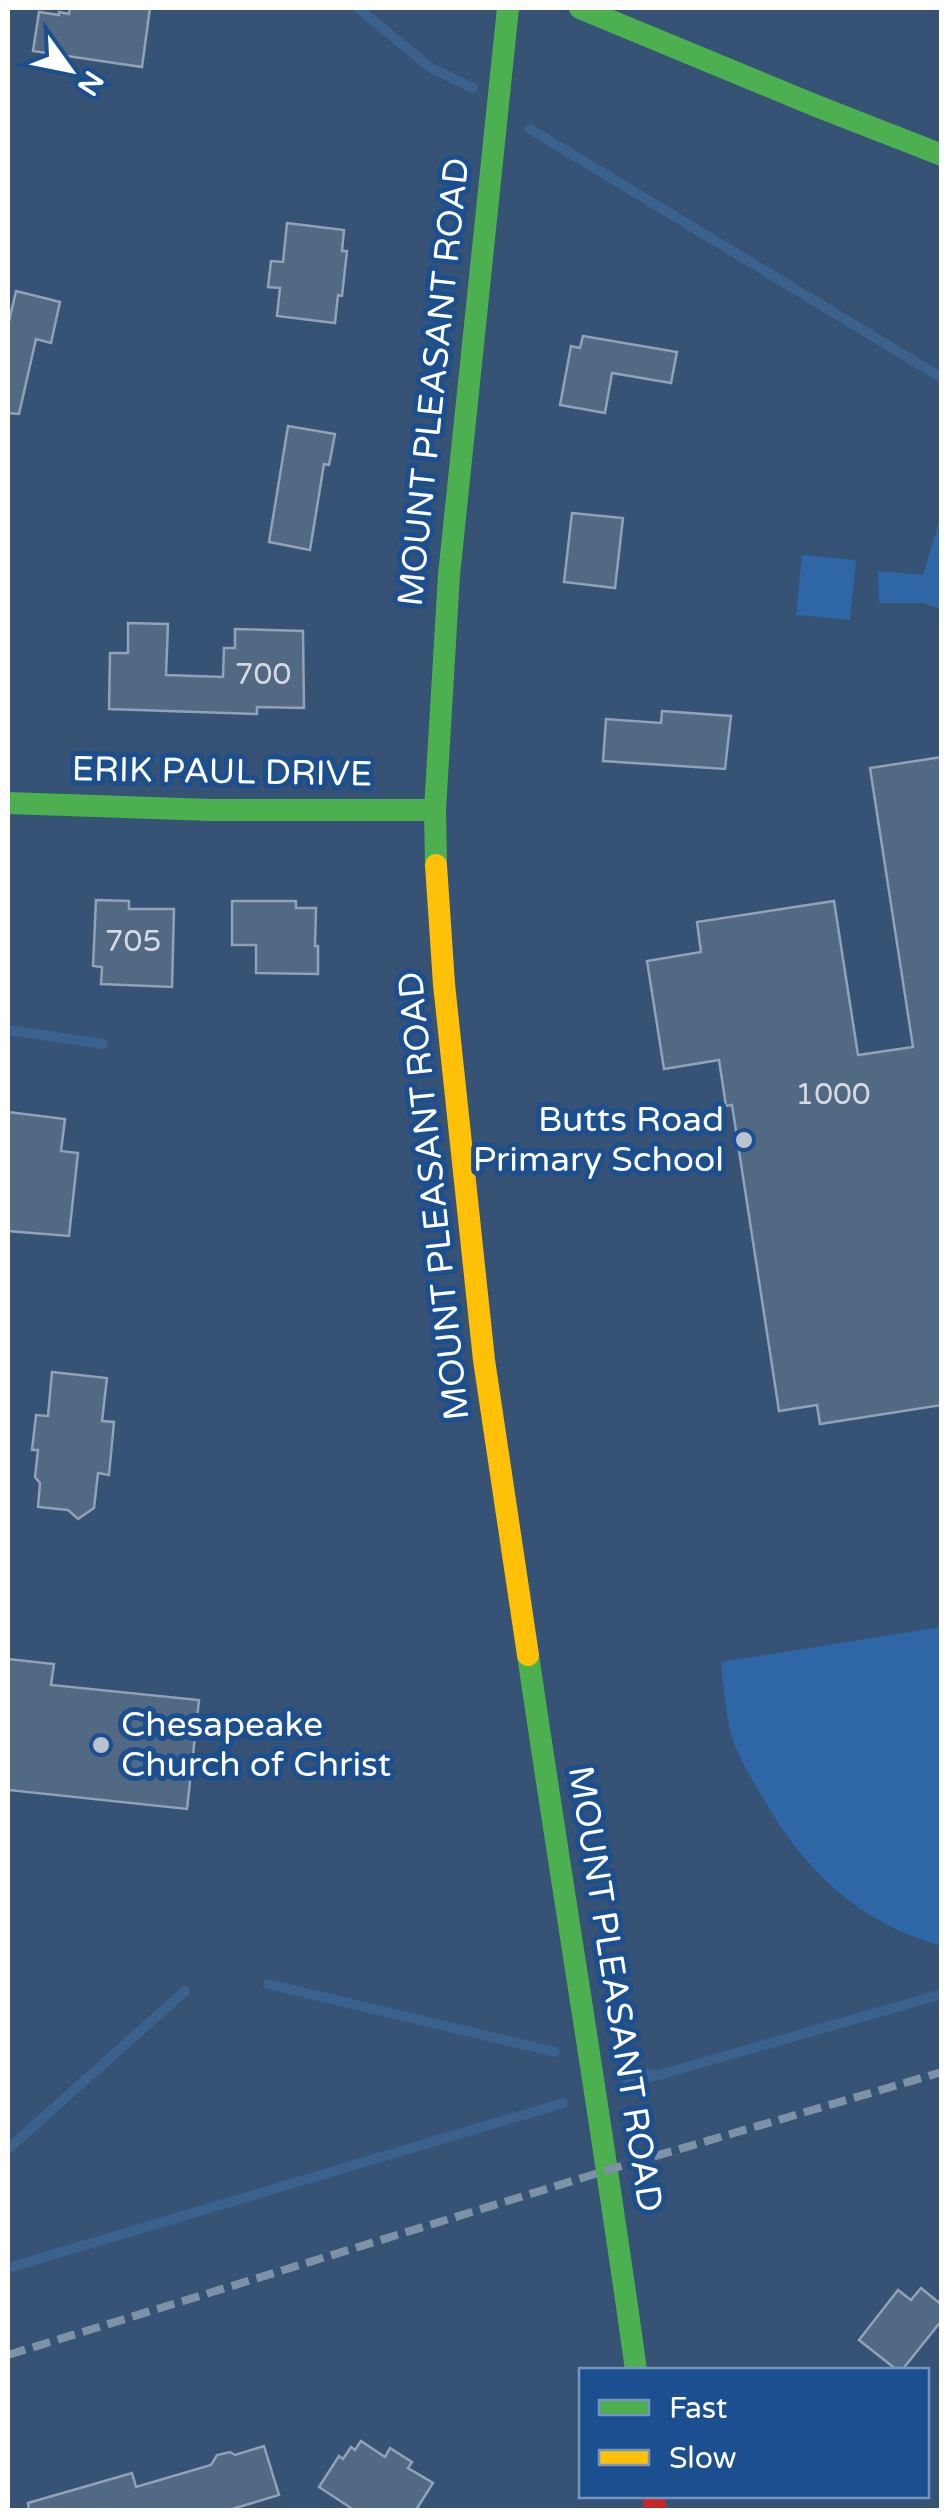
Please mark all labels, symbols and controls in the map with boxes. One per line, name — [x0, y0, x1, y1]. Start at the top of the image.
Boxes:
north arrow — [20, 20, 120, 120]
text: N — [70, 64, 111, 102]
street label: MOUNT PLEASANT ROAD — [390, 156, 478, 608]
house number: 700 — [235, 656, 291, 693]
street label: ERIK PAUL DRIVE — [71, 748, 373, 796]
house number: 705 — [105, 923, 161, 960]
street label: MOUNT PLEASANT ROAD — [390, 970, 478, 1422]
house number: 1000 — [795, 1076, 871, 1113]
place label: Butts Road Primary School — [473, 1099, 724, 1181]
marker: Butts Road Primary School — [733, 1129, 755, 1151]
place label: Chesapeake Church of Christ — [121, 1704, 391, 1786]
marker: Chesapeake Church of Christ — [90, 1734, 112, 1756]
street label: MOUNT PLEASANT ROAD — [559, 1763, 671, 2215]
legend — [579, 2368, 929, 2498]
text: Fast — [669, 2390, 728, 2427]
text: Slow — [669, 2440, 737, 2477]

